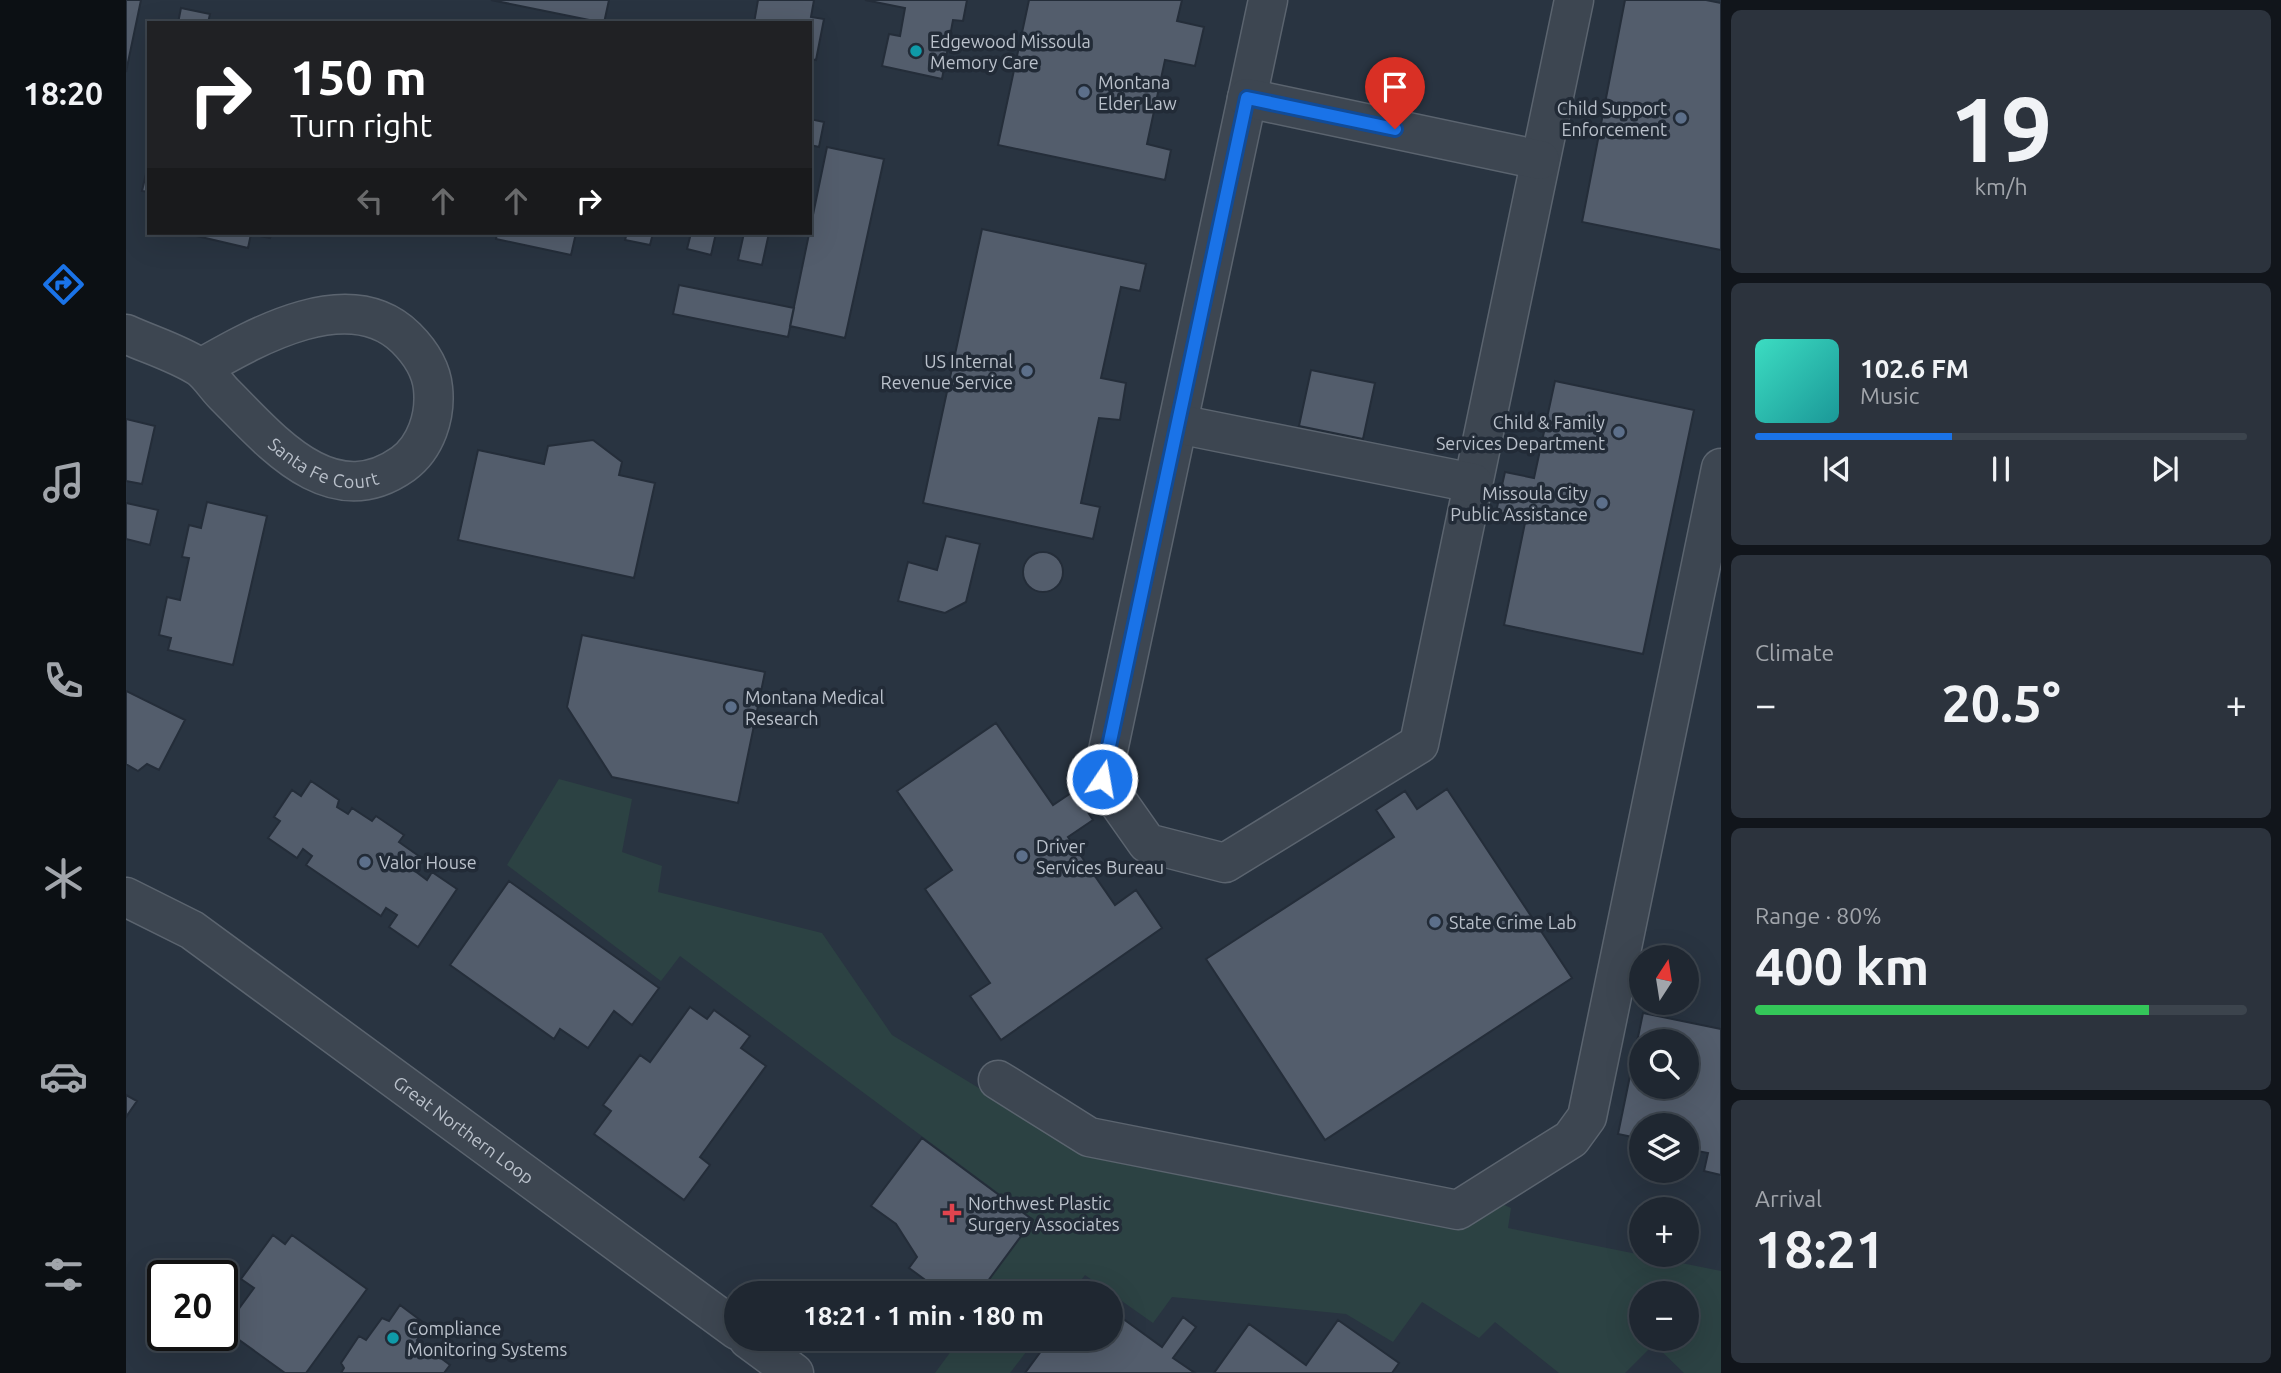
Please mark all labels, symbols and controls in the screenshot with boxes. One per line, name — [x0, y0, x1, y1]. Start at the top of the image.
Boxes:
place label: Edgewood Missoula Memory Care — [930, 31, 1091, 72]
marker: Edgewood Missoula Memory Care — [908, 43, 924, 59]
icon: right — [175, 49, 266, 140]
text: 150 m — [290, 49, 427, 104]
pin — [1365, 57, 1425, 129]
icon: arrive — [1376, 68, 1414, 106]
place label: Montana Elder Law — [1098, 72, 1177, 113]
text: 18:20 — [23, 75, 103, 111]
text: 19 — [1950, 77, 2052, 179]
marker: Montana Elder Law — [1076, 84, 1092, 100]
place label: Child Support Enforcement — [1557, 98, 1667, 139]
text: Turn right — [290, 107, 432, 143]
marker: Child Support Enforcement — [1673, 110, 1689, 126]
text: km/h — [1974, 174, 2028, 199]
icon: left — [351, 182, 389, 220]
icon: ahead — [424, 182, 462, 220]
icon: ahead — [497, 182, 535, 220]
icon: right — [570, 182, 608, 220]
icon: directions — [39, 260, 88, 309]
place label: US Internal Revenue Service — [881, 351, 1013, 392]
text: 102.6 FM — [1860, 354, 1969, 383]
marker: US Internal Revenue Service — [1019, 363, 1035, 379]
text: Music — [1860, 383, 1919, 408]
place label: Child & Family Services Department — [1436, 412, 1605, 453]
marker: Child & Family Services Department — [1611, 424, 1627, 440]
street label: Santa Fe Court — [265, 433, 381, 491]
icon: previous — [1818, 450, 1856, 488]
icon: pause — [1982, 450, 2020, 488]
icon: next — [2146, 450, 2184, 488]
icon: music — [39, 458, 88, 507]
place label: Missoula City Public Assistance — [1450, 483, 1588, 524]
marker: Missoula City Public Assistance — [1594, 495, 1610, 511]
text: Climate — [1755, 640, 1834, 665]
icon: phone — [39, 656, 88, 705]
text: 20.5° — [1941, 674, 2061, 732]
text: − — [1755, 683, 1776, 725]
text: + — [2226, 683, 2247, 725]
place label: Montana Medical Research — [745, 687, 884, 728]
marker: Montana Medical Research — [723, 699, 739, 715]
position arrow — [1065, 742, 1139, 816]
place label: Driver Services Bureau — [1036, 836, 1164, 877]
marker: Driver Services Bureau — [1014, 848, 1030, 864]
place label: Valor House — [379, 852, 477, 872]
icon: climate — [39, 854, 88, 903]
marker: Valor House — [357, 854, 373, 870]
text: Range · 80% — [1755, 903, 1882, 928]
place label: State Crime Lab — [1449, 912, 1577, 932]
marker: State Crime Lab — [1427, 914, 1443, 930]
text: 400 km — [1755, 937, 1929, 995]
north arrow — [1629, 945, 1699, 1015]
map controls — [1629, 945, 1699, 1351]
button: search — [1629, 1029, 1699, 1099]
icon: car — [39, 1052, 88, 1101]
street label: Great Northern Loop — [390, 1072, 538, 1187]
button: layers — [1629, 1113, 1699, 1183]
text: Arrival — [1755, 1186, 1822, 1211]
place label: Northwest Plastic Surgery Associates — [968, 1193, 1120, 1234]
button: + — [1629, 1197, 1699, 1267]
marker: Northwest Plastic Surgery Associates — [942, 1203, 962, 1223]
text: 18:21 — [1755, 1220, 1885, 1278]
icon: filters — [39, 1250, 88, 1299]
speed limit sign: 20 — [147, 1260, 238, 1351]
button: − — [1629, 1281, 1699, 1351]
text: 18:21 · 1 min · 180 m — [803, 1301, 1044, 1330]
place label: Compliance Monitoring Systems — [407, 1318, 568, 1359]
marker: Compliance Monitoring Systems — [385, 1330, 401, 1346]

